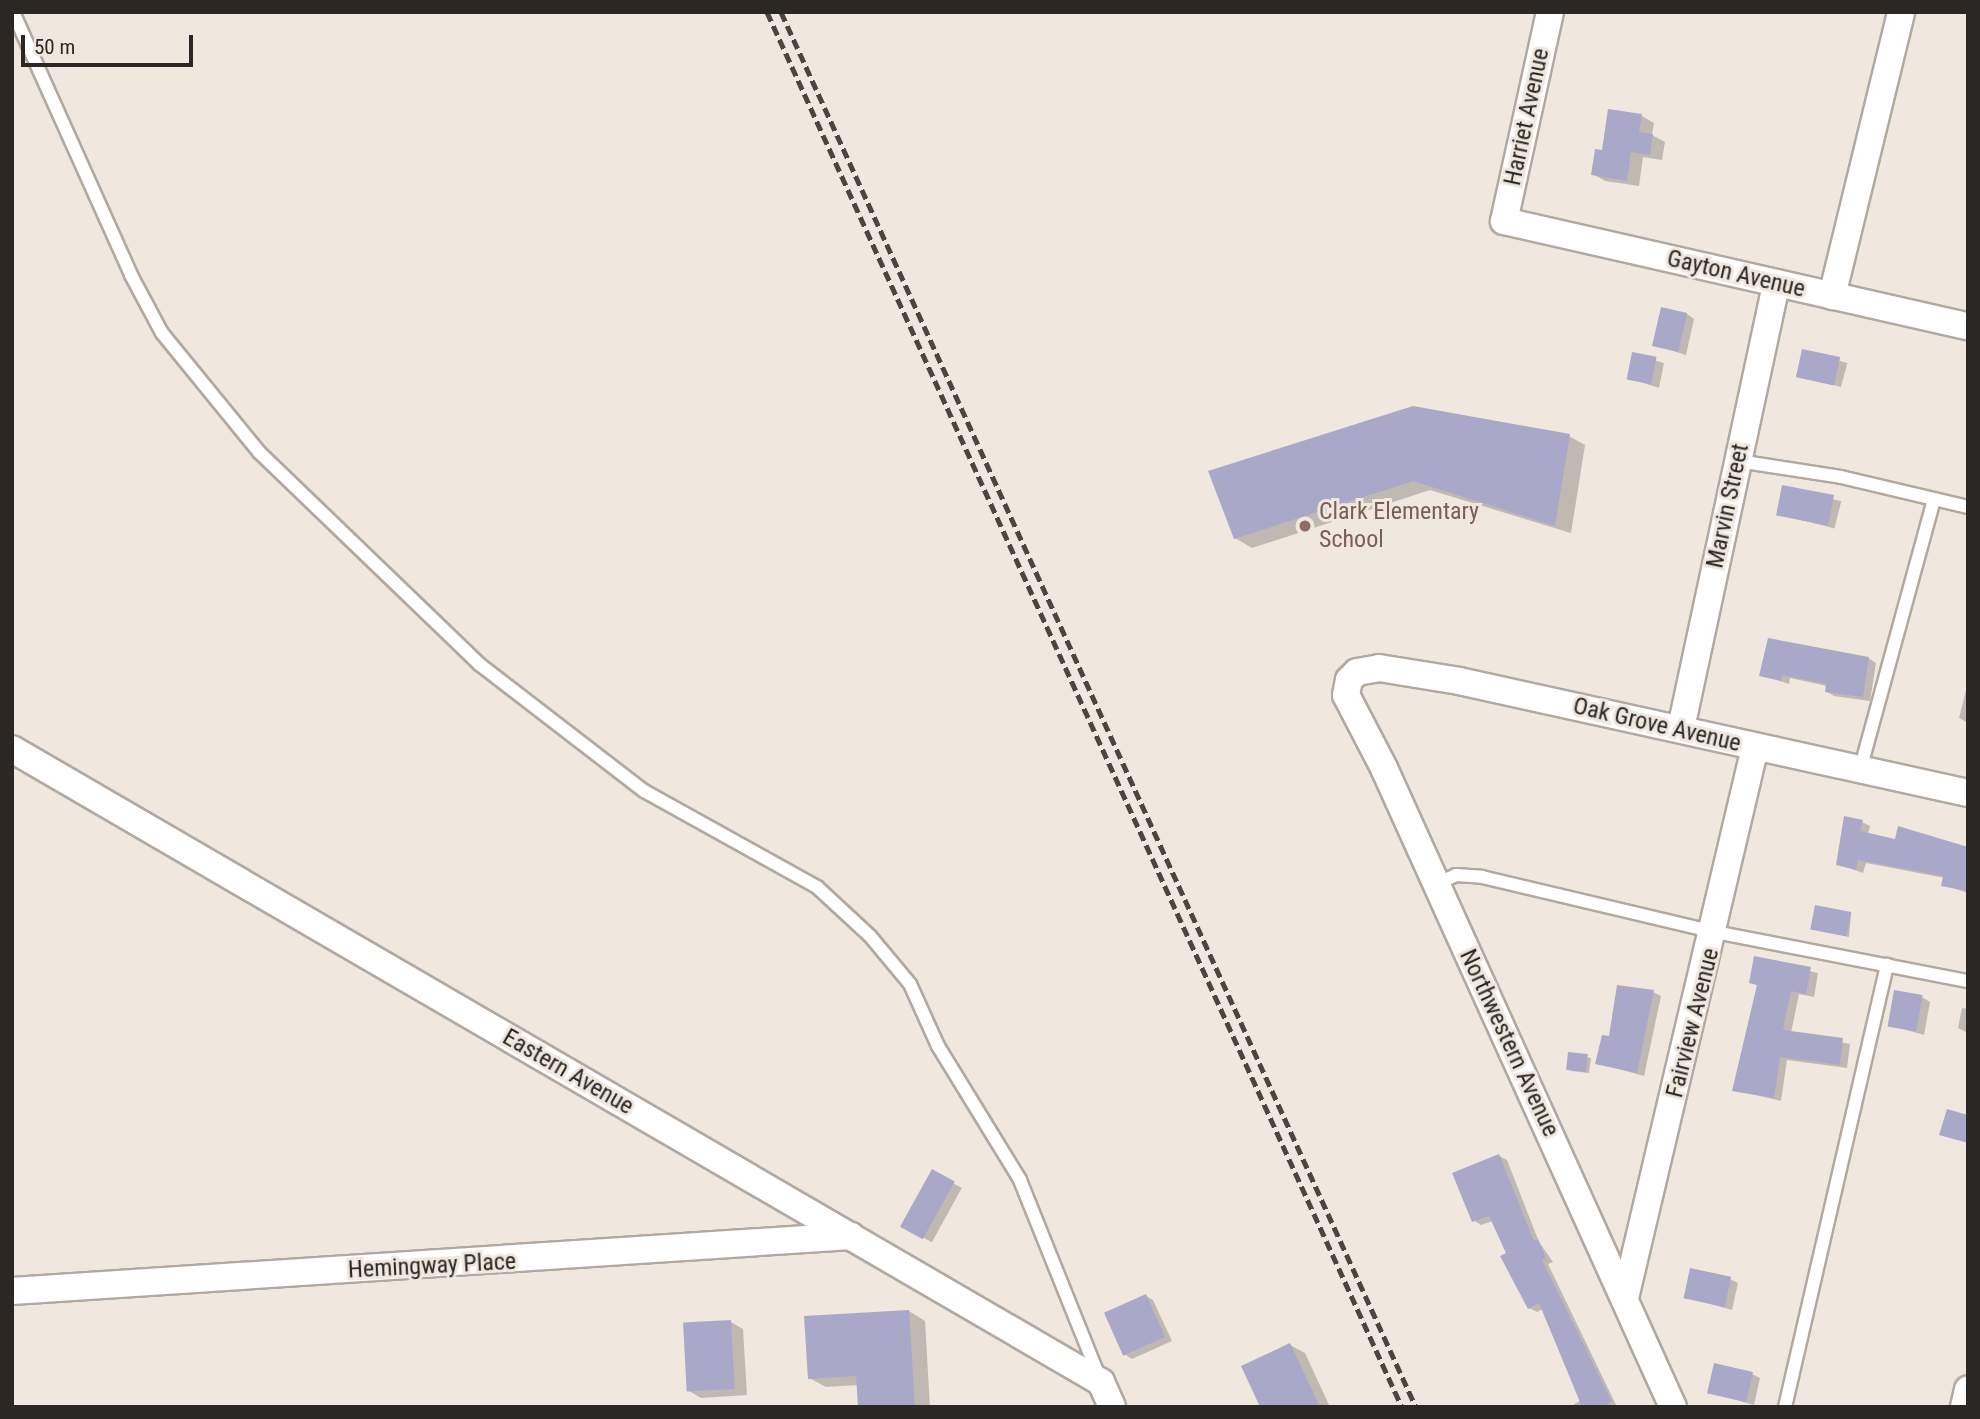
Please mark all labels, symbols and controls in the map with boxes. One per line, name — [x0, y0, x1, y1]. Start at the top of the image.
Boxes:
scale bar — [24, 21, 196, 65]
text: 50 m — [34, 35, 75, 59]
street label: Harriet Avenue — [1498, 46, 1556, 188]
street label: Gayton Avenue — [1664, 244, 1808, 304]
street label: Marvin Street — [1701, 441, 1755, 571]
place label: Clark Elementary School — [1319, 498, 1479, 554]
marker: Clark Elementary School — [1297, 518, 1313, 534]
street label: Oak Grove Avenue — [1570, 692, 1744, 758]
street label: Northwestern Avenue — [1453, 945, 1565, 1141]
street label: Fairview Avenue — [1661, 945, 1725, 1101]
street label: Eastern Avenue — [497, 1023, 639, 1121]
street label: Hemingway Place — [347, 1247, 517, 1285]

